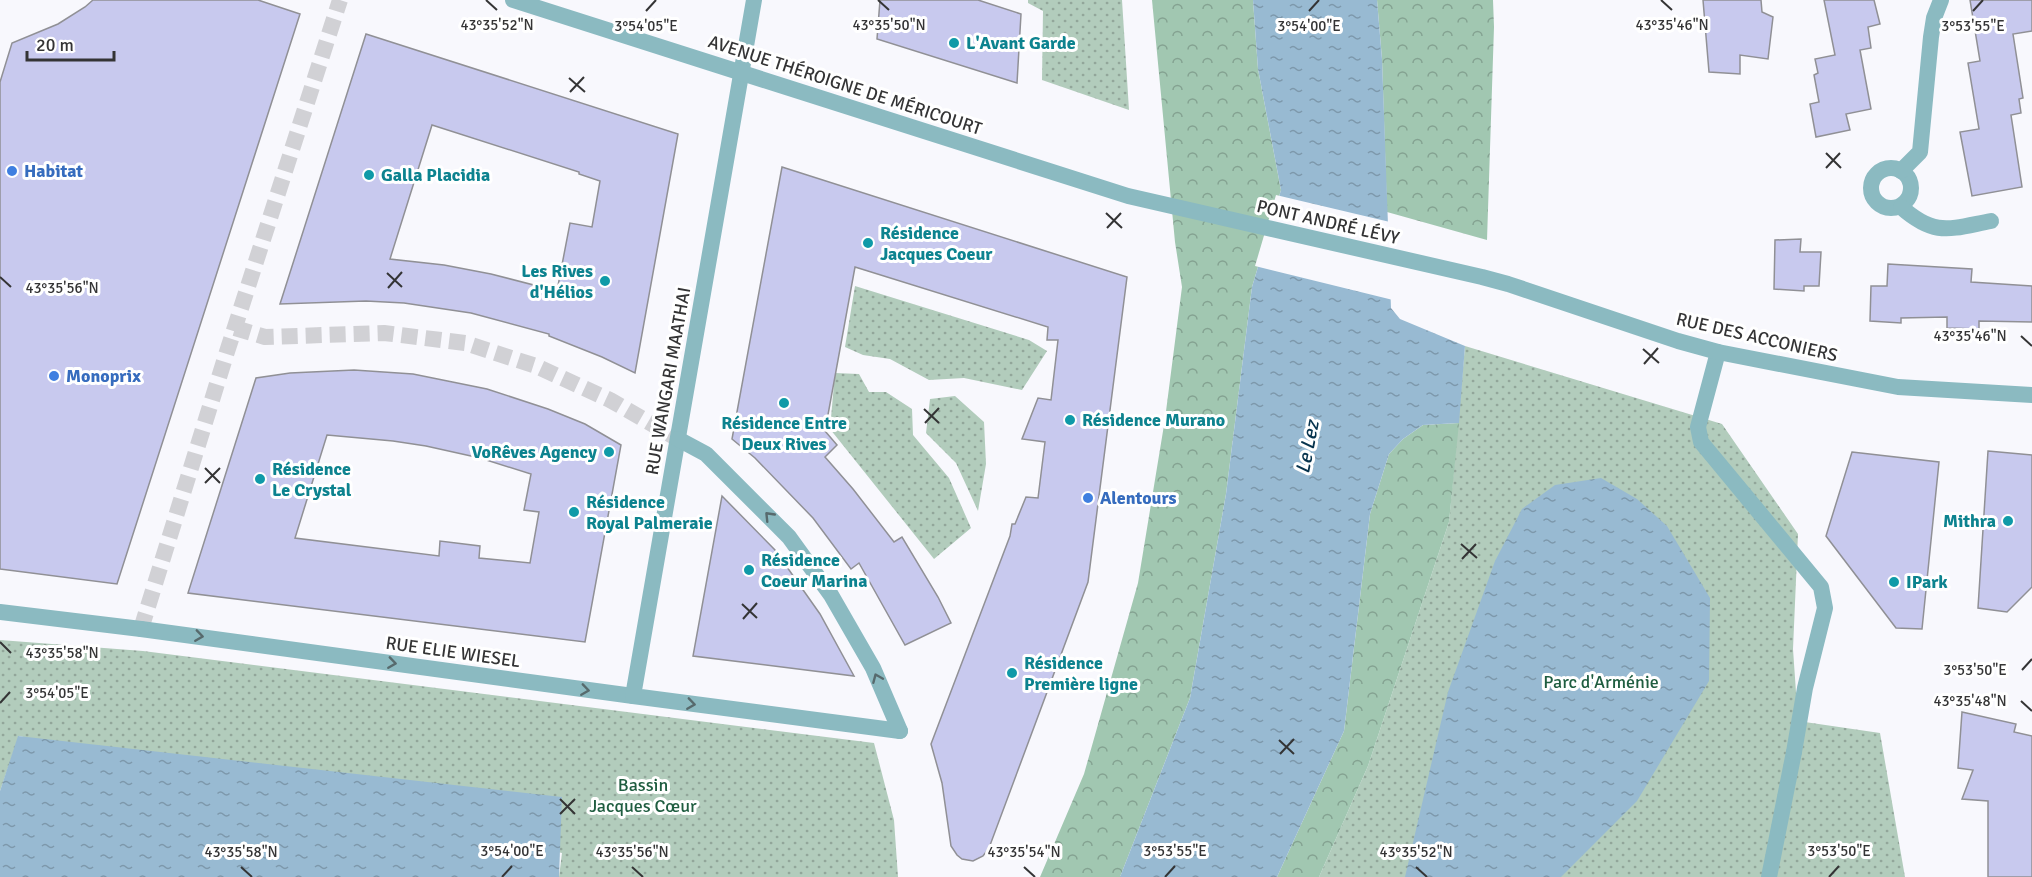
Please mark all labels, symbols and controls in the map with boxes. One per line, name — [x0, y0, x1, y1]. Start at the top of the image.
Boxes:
text: 43°35'52"N — [460, 16, 534, 34]
text: 43°35'50"N — [852, 16, 926, 34]
text: 43°35'46"N — [1635, 16, 1709, 34]
text: 3°54'05"E — [614, 17, 678, 35]
text: 3°54'00"E — [1277, 17, 1341, 35]
text: 3°53'55"E — [1941, 17, 2005, 35]
scale bar — [27, 24, 114, 62]
street label: AVENUE THÉROIGNE DE MÉRICOURT — [705, 30, 985, 140]
place label: L'Avant Garde — [966, 32, 1076, 54]
text: 20 m — [36, 34, 74, 56]
marker: L'Avant Garde — [947, 36, 961, 50]
place label: Habitat — [24, 160, 83, 182]
marker: Habitat — [5, 164, 19, 178]
place label: Galla Placidia — [381, 164, 490, 186]
marker: Galla Placidia — [362, 168, 376, 182]
street label: PONT ANDRÉ LÉVY — [1255, 195, 1401, 249]
place label: Résidence Jacques Coeur — [880, 222, 993, 265]
marker: Résidence Jacques Coeur — [861, 236, 875, 250]
place label: Les Rives d'Hélios — [521, 260, 593, 303]
marker: Les Rives d'Hélios — [598, 274, 612, 288]
text: 43°35'56"N — [25, 279, 99, 297]
street label: RUE WANGARI MAATHAI — [641, 285, 695, 477]
street label: RUE DES ACCONIERS — [1674, 308, 1840, 366]
text: 43°35'46"N — [1933, 327, 2007, 345]
place label: Monoprix — [66, 365, 141, 387]
marker: Monoprix — [47, 369, 61, 383]
marker: Résidence Entre Deux Rives — [777, 396, 791, 410]
place label: Résidence Murano — [1082, 409, 1225, 431]
place label: Résidence Entre Deux Rives — [721, 412, 847, 455]
marker: Résidence Murano — [1063, 413, 1077, 427]
water label: Le Lez — [1290, 417, 1325, 476]
place label: VoRêves Agency — [471, 441, 597, 463]
marker: VoRêves Agency — [602, 445, 616, 459]
place label: Résidence Le Crystal — [272, 458, 352, 501]
marker: Résidence Le Crystal — [253, 472, 267, 486]
place label: Alentours — [1100, 487, 1177, 509]
place label: Résidence Royal Palmeraie — [586, 491, 713, 534]
marker: Alentours — [1081, 491, 1095, 505]
marker: Résidence Royal Palmeraie — [567, 505, 581, 519]
place label: Mithra — [1943, 510, 1996, 532]
one-way arrow — [766, 513, 777, 524]
marker: Mithra — [2001, 514, 2015, 528]
place label: Résidence Coeur Marina — [761, 549, 867, 592]
marker: Résidence Coeur Marina — [742, 563, 756, 577]
place label: IPark — [1906, 571, 1948, 593]
marker: IPark — [1887, 575, 1901, 589]
one-way arrow — [194, 630, 203, 642]
street label: RUE ELIE WIESEL — [384, 632, 522, 672]
text: 43°35'58"N — [25, 644, 99, 662]
place label: Résidence Première ligne — [1024, 652, 1138, 695]
one-way arrow — [387, 656, 397, 669]
text: 3°53'50"E — [1943, 661, 2007, 679]
marker: Résidence Première ligne — [1005, 666, 1019, 680]
park label: Parc d'Arménie — [1543, 671, 1659, 693]
one-way arrow — [873, 673, 885, 684]
one-way arrow — [581, 683, 590, 695]
text: 3°54'05"E — [25, 684, 89, 702]
text: 43°35'48"N — [1933, 692, 2007, 710]
one-way arrow — [687, 697, 696, 709]
park label: Bassin Jacques Cœur — [589, 774, 697, 817]
text: 3°54'00"E — [480, 842, 544, 860]
text: 3°53'55"E — [1143, 842, 1207, 860]
text: 3°53'50"E — [1807, 842, 1871, 860]
text: 43°35'58"N — [204, 843, 278, 861]
text: 43°35'56"N — [595, 843, 669, 861]
text: 43°35'54"N — [987, 843, 1061, 861]
text: 43°35'52"N — [1379, 843, 1453, 861]

